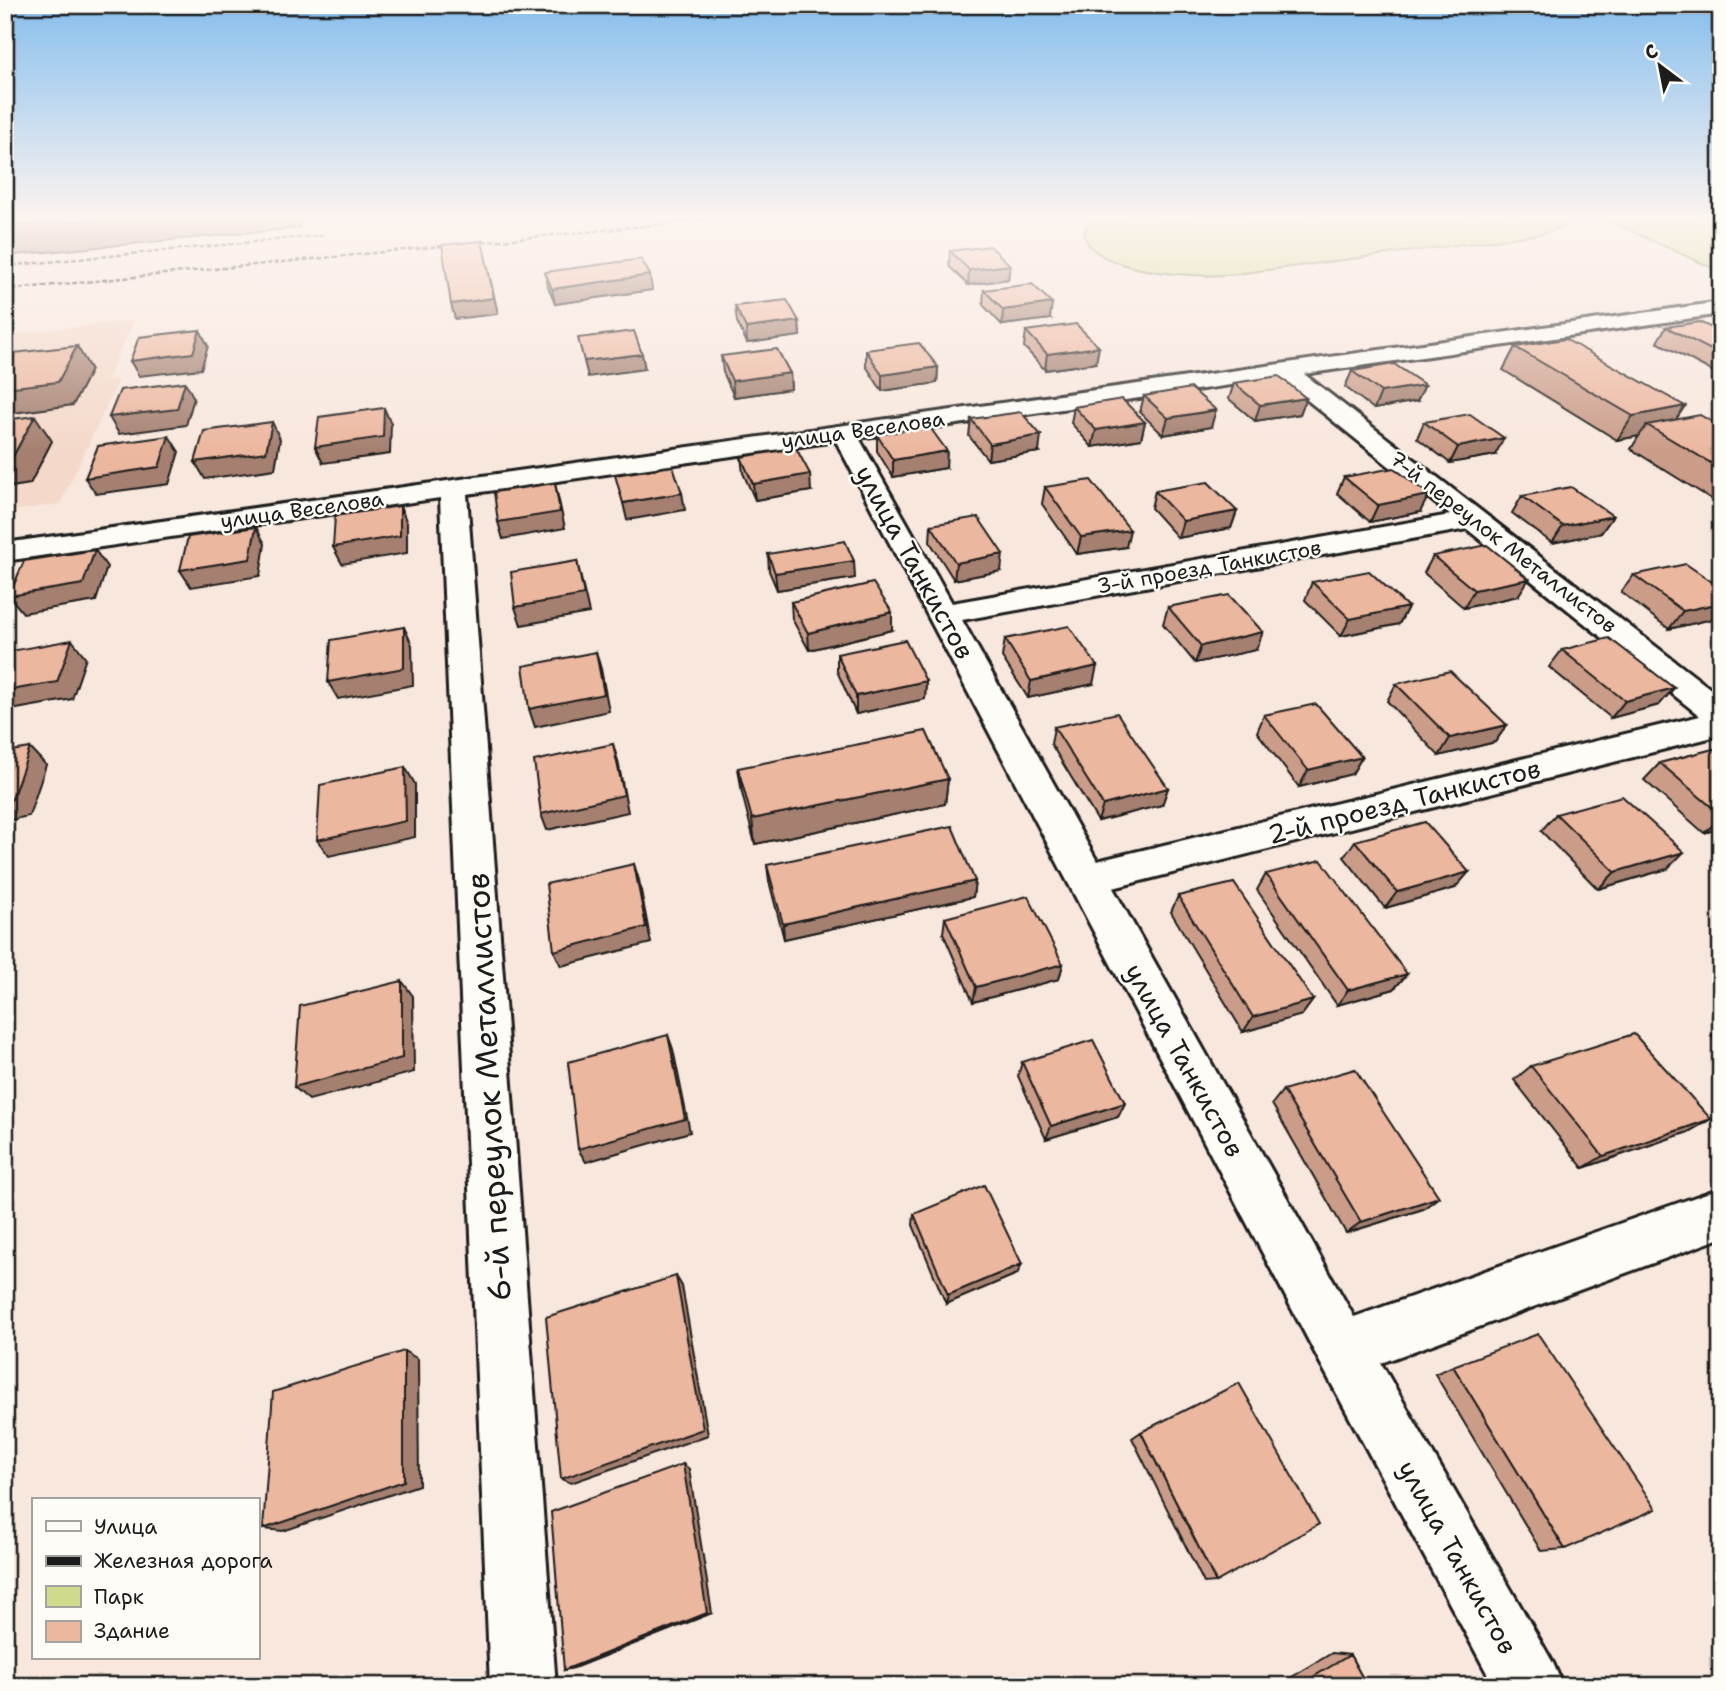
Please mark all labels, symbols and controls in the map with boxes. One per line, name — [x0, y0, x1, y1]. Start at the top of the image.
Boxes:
north arrow — [1624, 32, 1694, 102]
text: С — [1640, 38, 1663, 66]
street label: улица Веселова — [779, 405, 947, 455]
street label: 7-й переулок Металлистов — [1384, 444, 1622, 640]
street label: улица Танкистов — [847, 459, 983, 665]
street label: улица Веселова — [218, 485, 386, 535]
street label: 3-й проезд Танкистов — [1095, 533, 1323, 601]
street label: 2-й проезд Танкистов — [1264, 750, 1544, 852]
street label: 6-й переулок Металлистов — [455, 872, 521, 1302]
street label: улица Танкистов — [1117, 957, 1253, 1163]
street label: улица Танкистов — [1390, 1454, 1526, 1660]
legend — [32, 1498, 259, 1660]
text: Улица — [94, 1513, 157, 1541]
text: Железная дорога — [94, 1547, 273, 1575]
text: Парк — [94, 1583, 144, 1611]
text: Здание — [94, 1617, 170, 1645]

